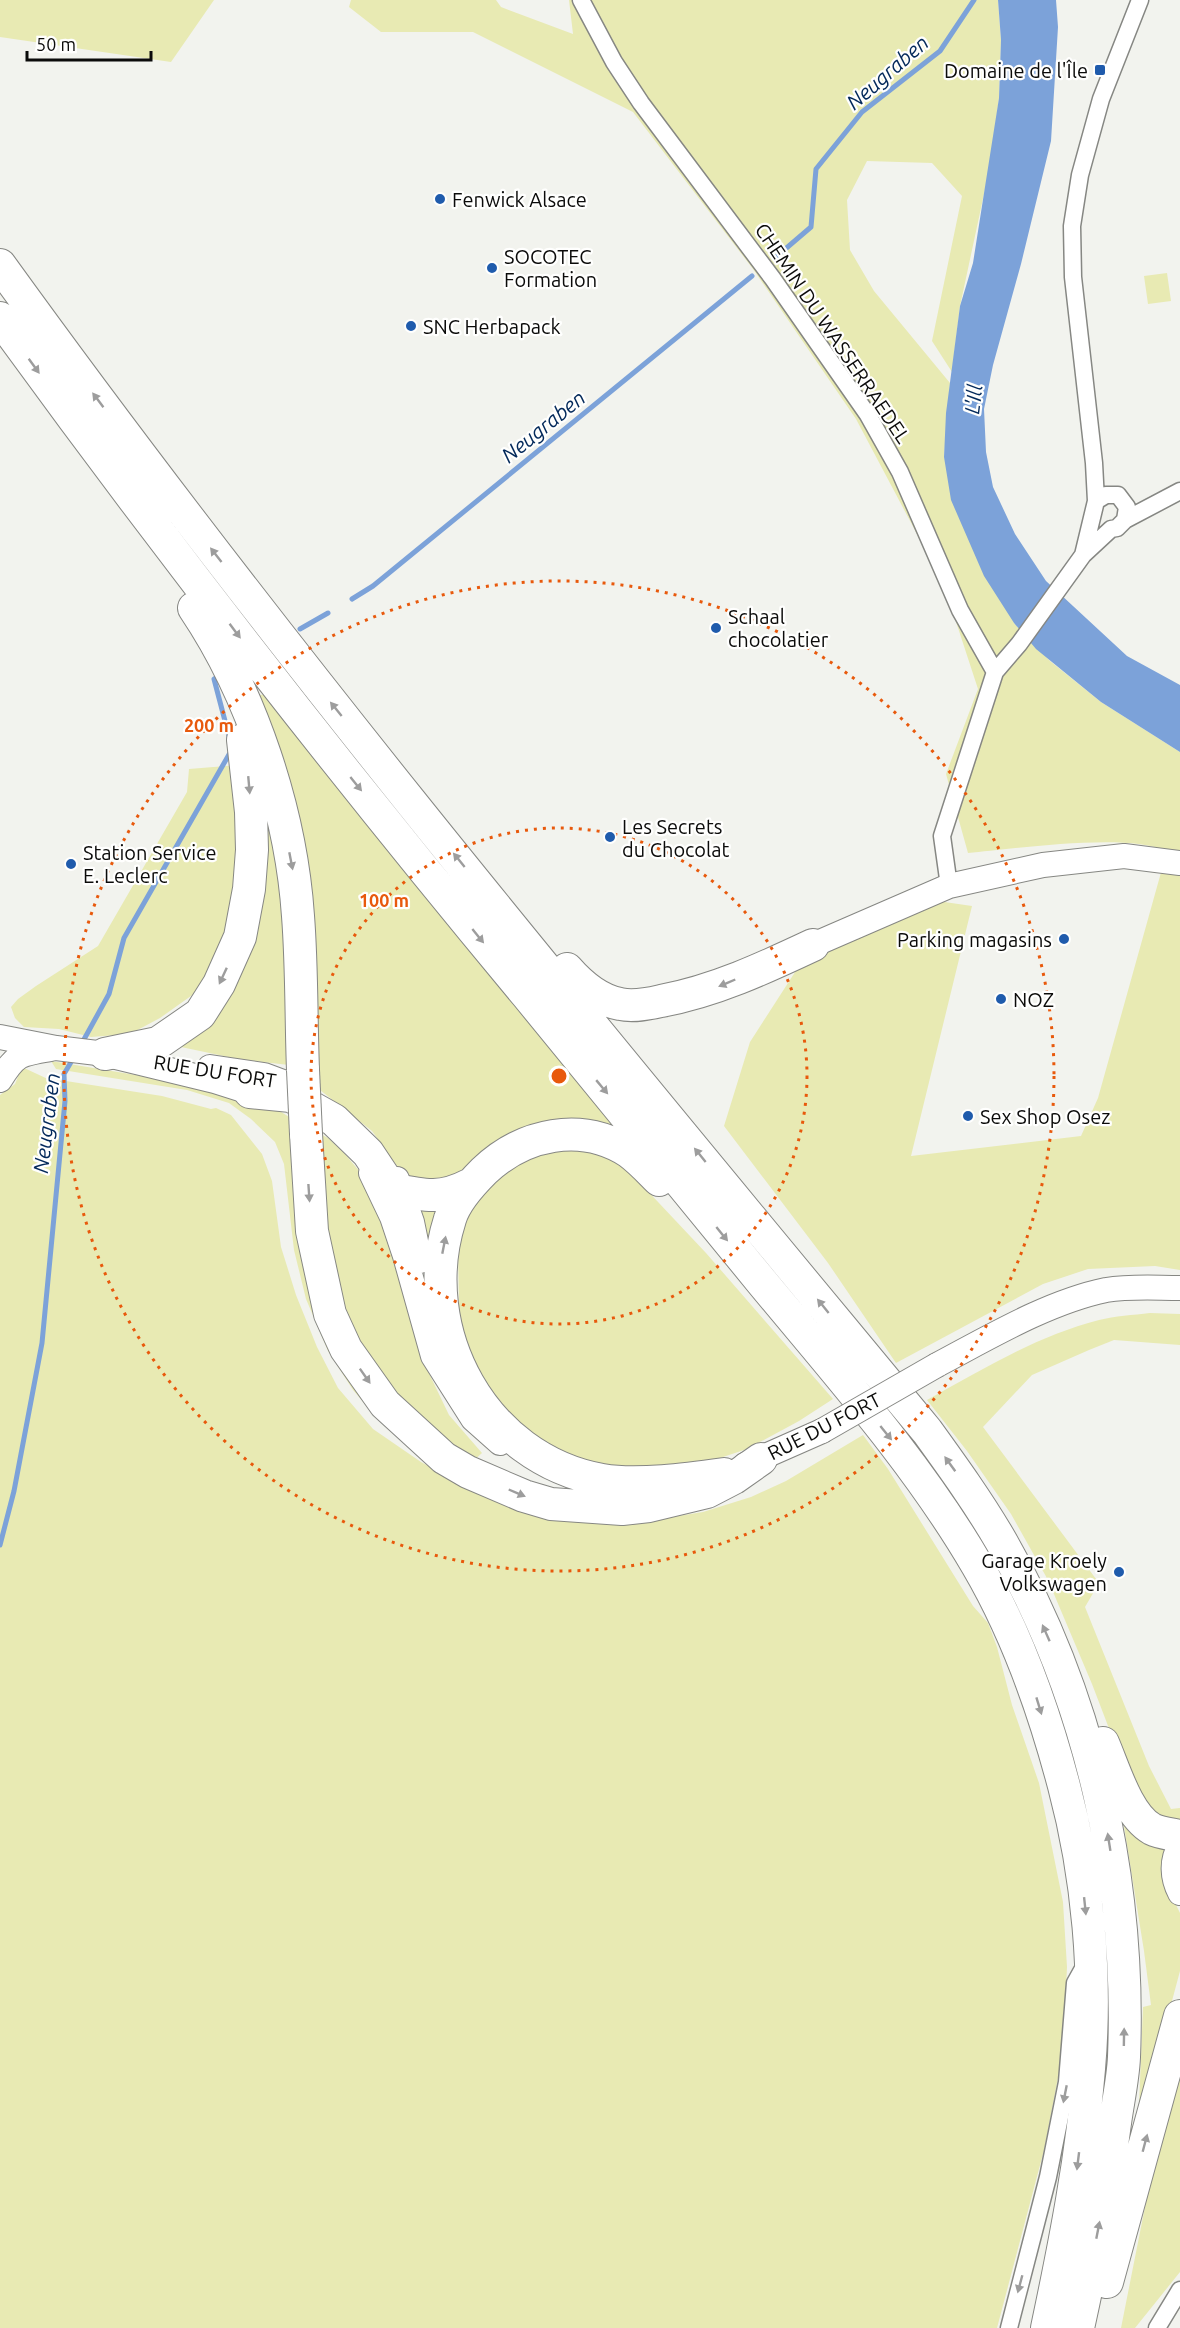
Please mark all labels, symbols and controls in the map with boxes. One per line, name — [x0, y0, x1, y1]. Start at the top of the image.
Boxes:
scale bar — [27, 24, 152, 62]
water label: Neugraben — [841, 30, 933, 114]
text: 50 m — [36, 34, 76, 54]
place label: Domaine de l'Île — [944, 59, 1088, 82]
marker: Domaine de l'Île — [1093, 63, 1107, 77]
place label: Fenwick Alsace — [452, 188, 587, 211]
marker: Fenwick Alsace — [433, 192, 447, 206]
street label: CHEMIN DU WASSERRAEDEL — [751, 219, 915, 447]
place label: SOCOTEC Formation — [504, 245, 597, 291]
marker: SOCOTEC Formation — [485, 261, 499, 275]
place label: SNC Herbapack — [423, 315, 561, 338]
marker: SNC Herbapack — [404, 319, 418, 333]
one-way arrow — [28, 358, 40, 373]
water label: L'Ill — [959, 383, 987, 415]
water label: Neugraben — [496, 385, 590, 467]
one-way arrow — [92, 392, 104, 408]
one-way arrow — [210, 547, 223, 563]
place label: Schaal chocolatier — [728, 605, 829, 651]
marker: Schaal chocolatier — [709, 621, 723, 635]
one-way arrow — [228, 624, 240, 639]
one-way arrow — [330, 702, 343, 717]
text: 200 m — [184, 715, 234, 735]
one-way arrow — [244, 776, 254, 795]
one-way arrow — [349, 776, 362, 792]
place label: Les Secrets du Chocolat — [622, 815, 730, 861]
marker: Les Secrets du Chocolat — [603, 830, 617, 844]
place label: Station Service E. Leclerc — [83, 841, 216, 887]
one-way arrow — [287, 852, 296, 871]
one-way arrow — [453, 853, 466, 868]
marker: Station Service E. Leclerc — [64, 857, 78, 871]
text: 100 m — [359, 890, 409, 910]
one-way arrow — [472, 928, 485, 944]
place label: Parking magasins — [897, 928, 1052, 951]
marker: Parking magasins — [1057, 932, 1071, 946]
one-way arrow — [218, 967, 227, 984]
one-way arrow — [717, 978, 735, 988]
place label: NOZ — [1013, 988, 1054, 1011]
marker: NOZ — [994, 992, 1008, 1006]
street label: RUE DU FORT — [152, 1050, 278, 1092]
centre of rings — [549, 1066, 569, 1086]
water label: Neugraben — [28, 1072, 64, 1174]
one-way arrow — [595, 1079, 608, 1094]
place label: Sex Shop Osez — [980, 1105, 1111, 1128]
marker: Sex Shop Osez — [961, 1109, 975, 1123]
one-way arrow — [693, 1147, 706, 1163]
one-way arrow — [304, 1183, 313, 1202]
one-way arrow — [716, 1226, 729, 1242]
one-way arrow — [440, 1235, 449, 1254]
one-way arrow — [817, 1298, 830, 1314]
one-way arrow — [359, 1367, 371, 1383]
street label: RUE DU FORT — [764, 1388, 884, 1464]
one-way arrow — [879, 1425, 892, 1441]
one-way arrow — [945, 1456, 957, 1471]
one-way arrow — [508, 1488, 526, 1498]
place label: Garage Kroely Volkswagen — [981, 1549, 1107, 1595]
marker: Garage Kroely Volkswagen — [1112, 1565, 1126, 1579]
one-way arrow — [1041, 1624, 1051, 1642]
one-way arrow — [1035, 1697, 1044, 1715]
one-way arrow — [1105, 1833, 1114, 1852]
one-way arrow — [1080, 1897, 1090, 1916]
one-way arrow — [1119, 2027, 1129, 2046]
one-way arrow — [1060, 2085, 1069, 2104]
one-way arrow — [1141, 2134, 1150, 2152]
one-way arrow — [1073, 2151, 1083, 2170]
one-way arrow — [1094, 2220, 1103, 2239]
one-way arrow — [1015, 2275, 1025, 2293]

